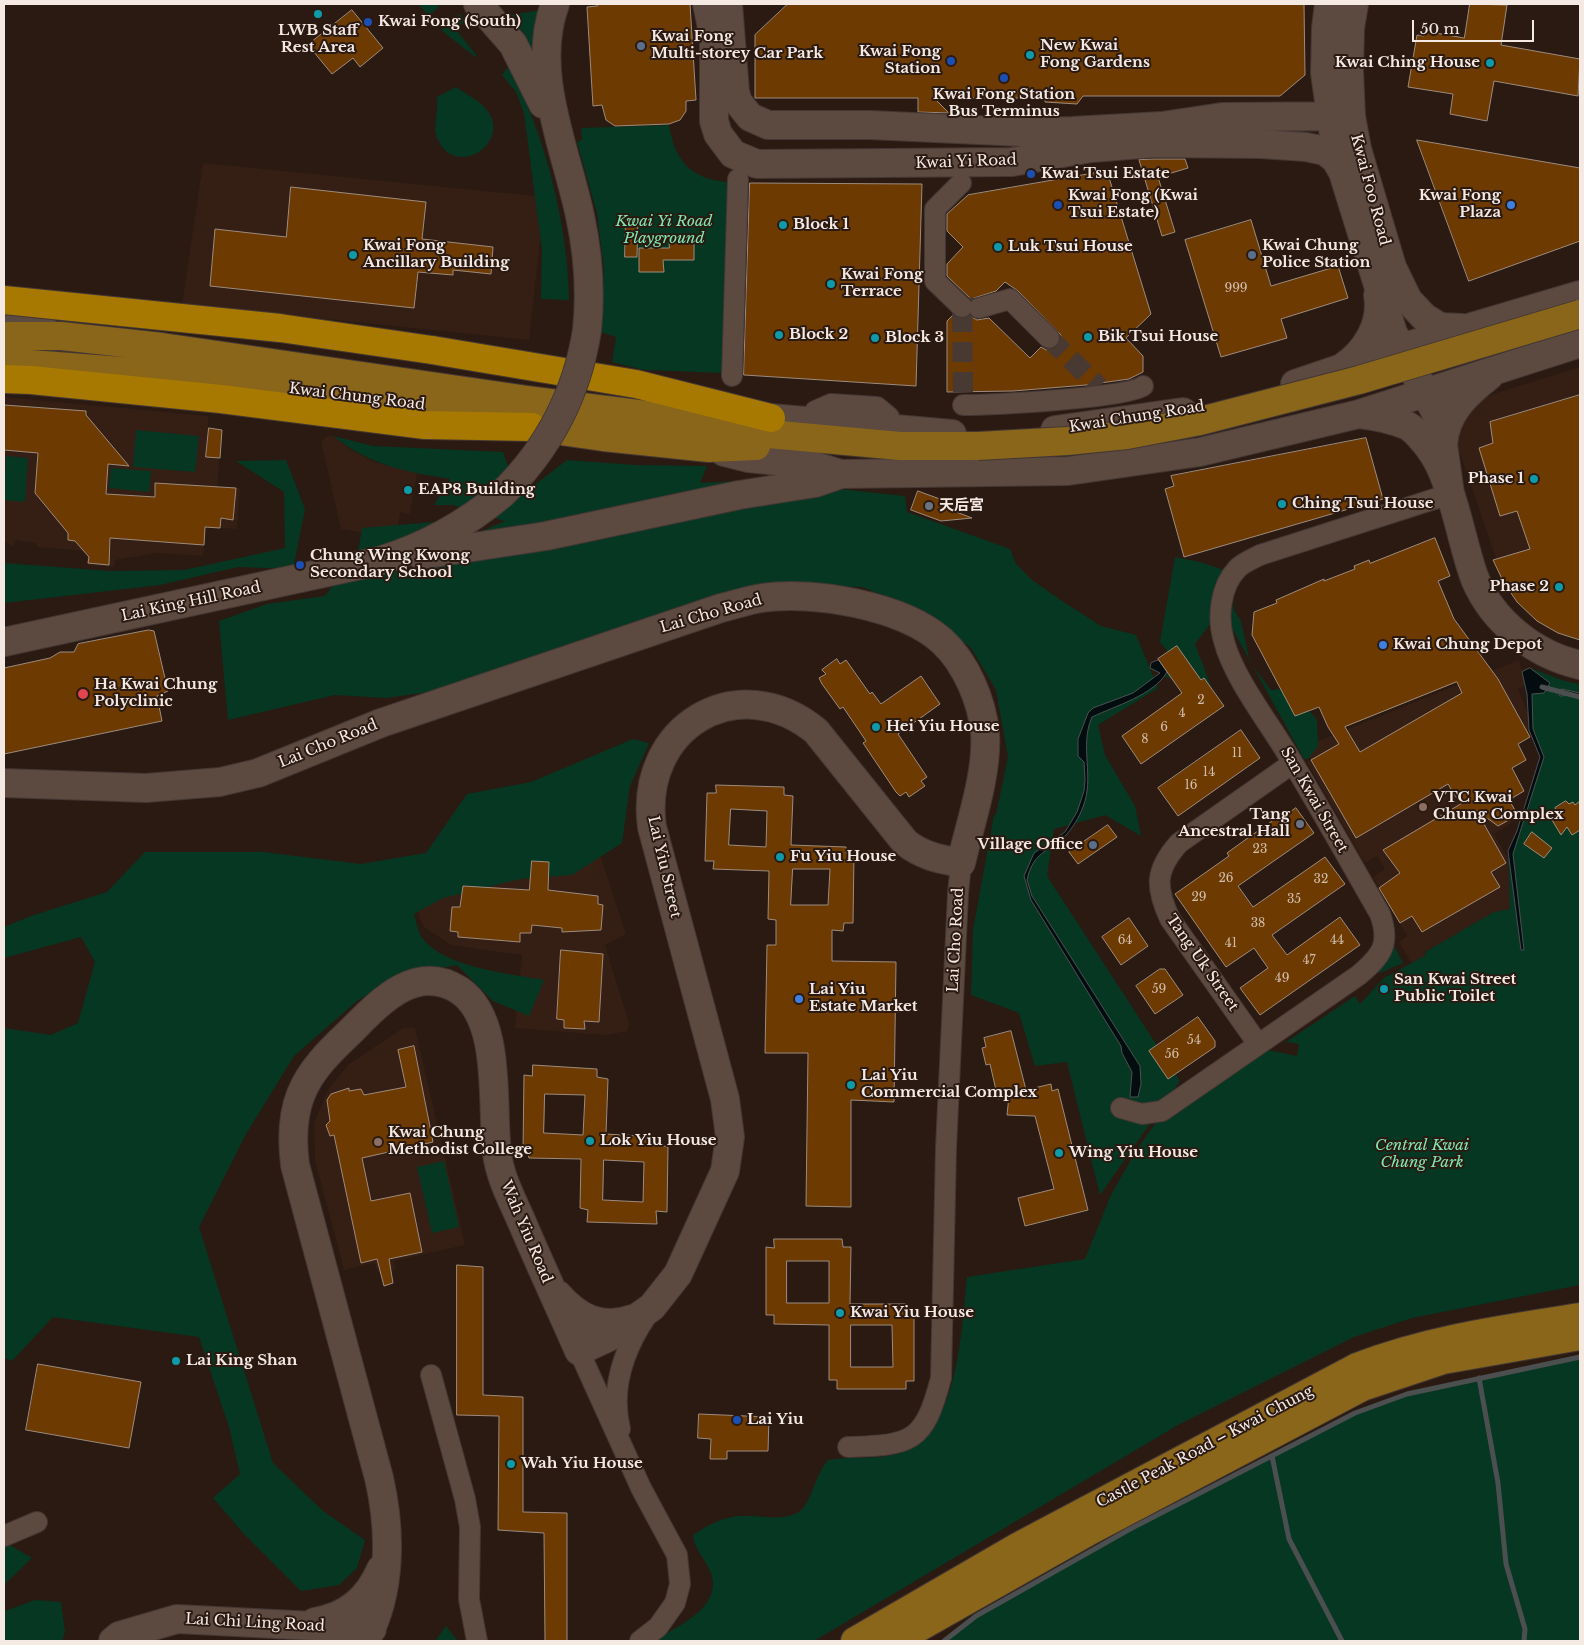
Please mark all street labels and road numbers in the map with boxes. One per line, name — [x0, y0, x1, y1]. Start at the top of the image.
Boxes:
street label: Kwai Foo Road — [1347, 132, 1393, 248]
street label: Kwai Yi Road — [915, 151, 1017, 173]
street label: Kwai Chung Road — [288, 380, 426, 414]
street label: Kwai Chung Road — [1068, 397, 1206, 437]
street label: Lai King Hill Road — [120, 578, 262, 626]
street label: Lai Cho Road — [658, 591, 764, 637]
street label: Lai Cho Road — [276, 716, 380, 772]
street label: San Kwai Street — [1276, 744, 1352, 856]
street label: Lai Yiu Street — [644, 814, 684, 920]
street label: Lai Cho Road — [944, 887, 968, 993]
street label: Tang Uk Street — [1162, 911, 1242, 1015]
street label: Wah Yiu Road — [496, 1178, 556, 1286]
street label: Castle Peak Road – Kwai Chung — [1093, 1382, 1317, 1512]
street label: Lai Chi Ling Road — [185, 1610, 325, 1636]

